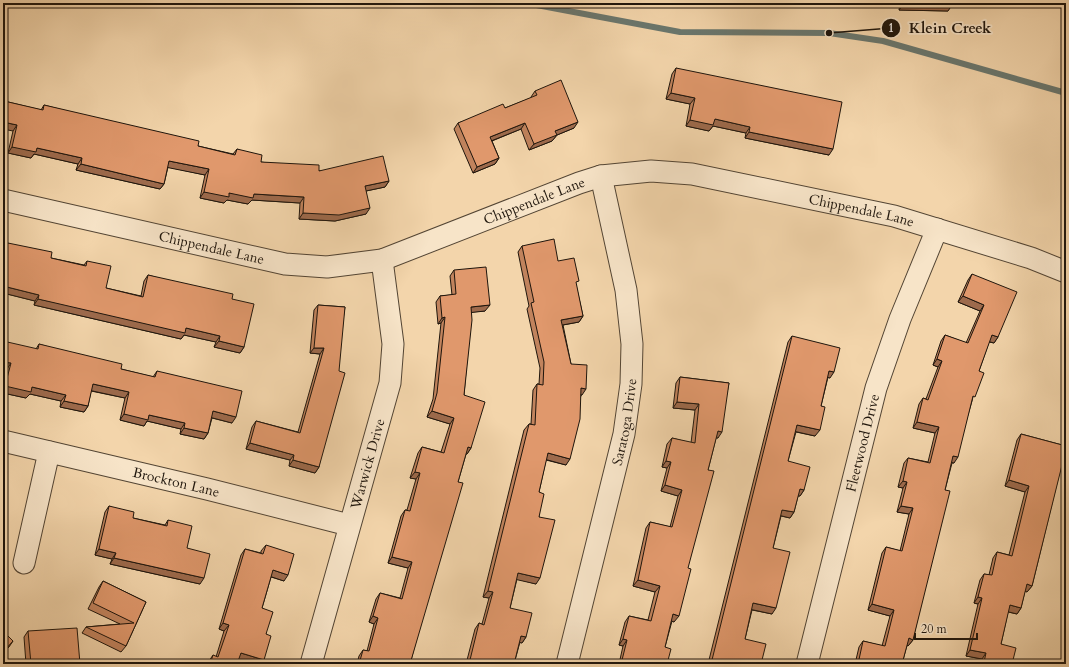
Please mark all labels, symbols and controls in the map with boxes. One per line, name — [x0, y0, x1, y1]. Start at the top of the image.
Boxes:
callout: Klein Creek — [881, 14, 1000, 41]
text: Klein Creek — [909, 18, 992, 38]
text: 1 — [888, 20, 894, 36]
street label: Chippendale Lane — [481, 173, 587, 229]
street label: Chippendale Lane — [807, 190, 917, 232]
street label: Chippendale Lane — [157, 227, 266, 269]
street label: Saratoga Drive — [608, 378, 641, 467]
street label: Fleetwood Drive — [841, 392, 884, 494]
street label: Warwick Drive — [346, 416, 390, 512]
street label: Brockton Lane — [131, 463, 222, 502]
scale bar — [915, 615, 977, 641]
text: 20 m — [921, 621, 948, 637]

